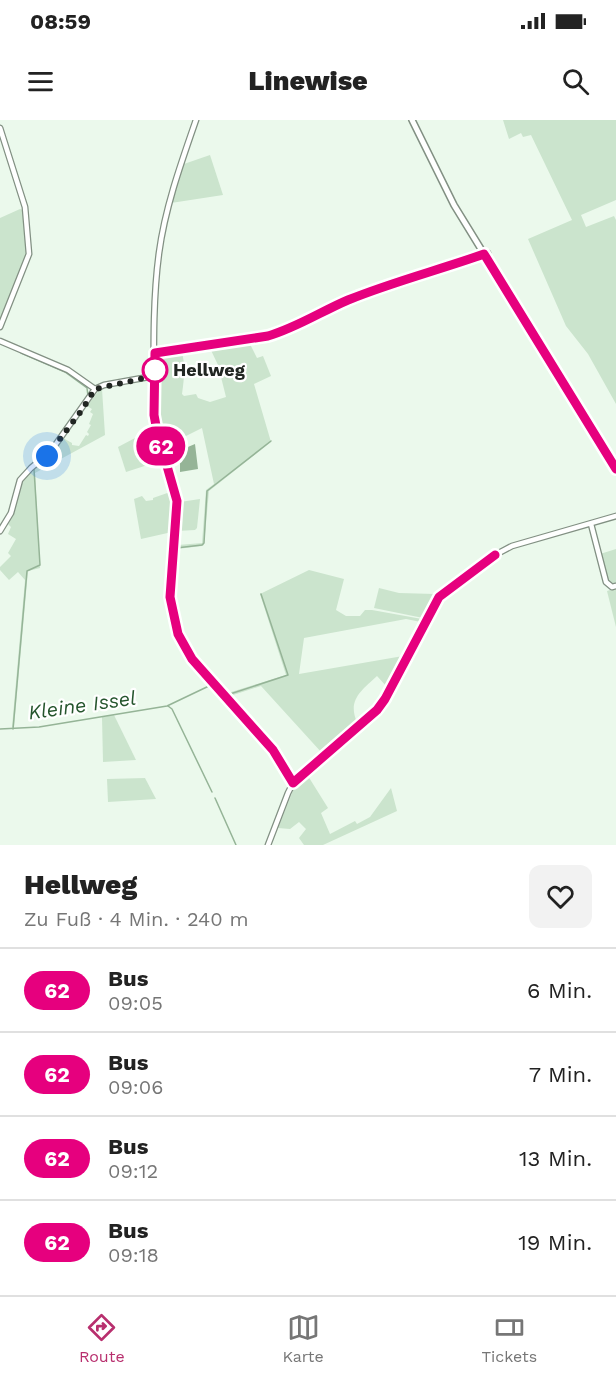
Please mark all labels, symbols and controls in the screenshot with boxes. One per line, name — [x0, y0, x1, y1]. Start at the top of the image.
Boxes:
text: 08:59 — [30, 9, 91, 34]
icon: menu — [24, 65, 57, 98]
text: Linewise — [248, 65, 368, 97]
icon: search — [559, 65, 592, 98]
marker: Hellweg — [142, 357, 168, 383]
place label: Hellweg — [173, 359, 246, 380]
line badge: 62 — [134, 426, 188, 466]
text: 62 — [148, 434, 174, 459]
your location — [32, 441, 62, 471]
water label: Kleine Issel — [26, 686, 138, 724]
button: heart — [529, 865, 592, 928]
text: Hellweg — [24, 868, 137, 901]
text: Zu Fuß · 4 Min. · 240 m — [24, 907, 248, 931]
text: Bus — [108, 966, 148, 991]
text: 62 — [44, 978, 70, 1003]
text: 6 Min. — [527, 978, 592, 1003]
text: 09:05 — [108, 991, 163, 1015]
text: Bus — [108, 1050, 148, 1075]
text: 62 — [44, 1062, 70, 1087]
text: 7 Min. — [529, 1062, 592, 1087]
text: 09:06 — [108, 1075, 163, 1099]
text: Bus — [108, 1134, 148, 1159]
text: 62 — [44, 1146, 70, 1171]
text: 13 Min. — [519, 1146, 592, 1171]
text: 09:12 — [108, 1159, 158, 1183]
text: Bus — [108, 1218, 148, 1243]
text: 62 — [44, 1230, 70, 1255]
text: 19 Min. — [518, 1230, 592, 1255]
text: 09:18 — [108, 1243, 159, 1267]
tab: Route — [79, 1311, 125, 1366]
tab: Karte — [282, 1311, 324, 1366]
tab: Tickets — [482, 1311, 537, 1366]

